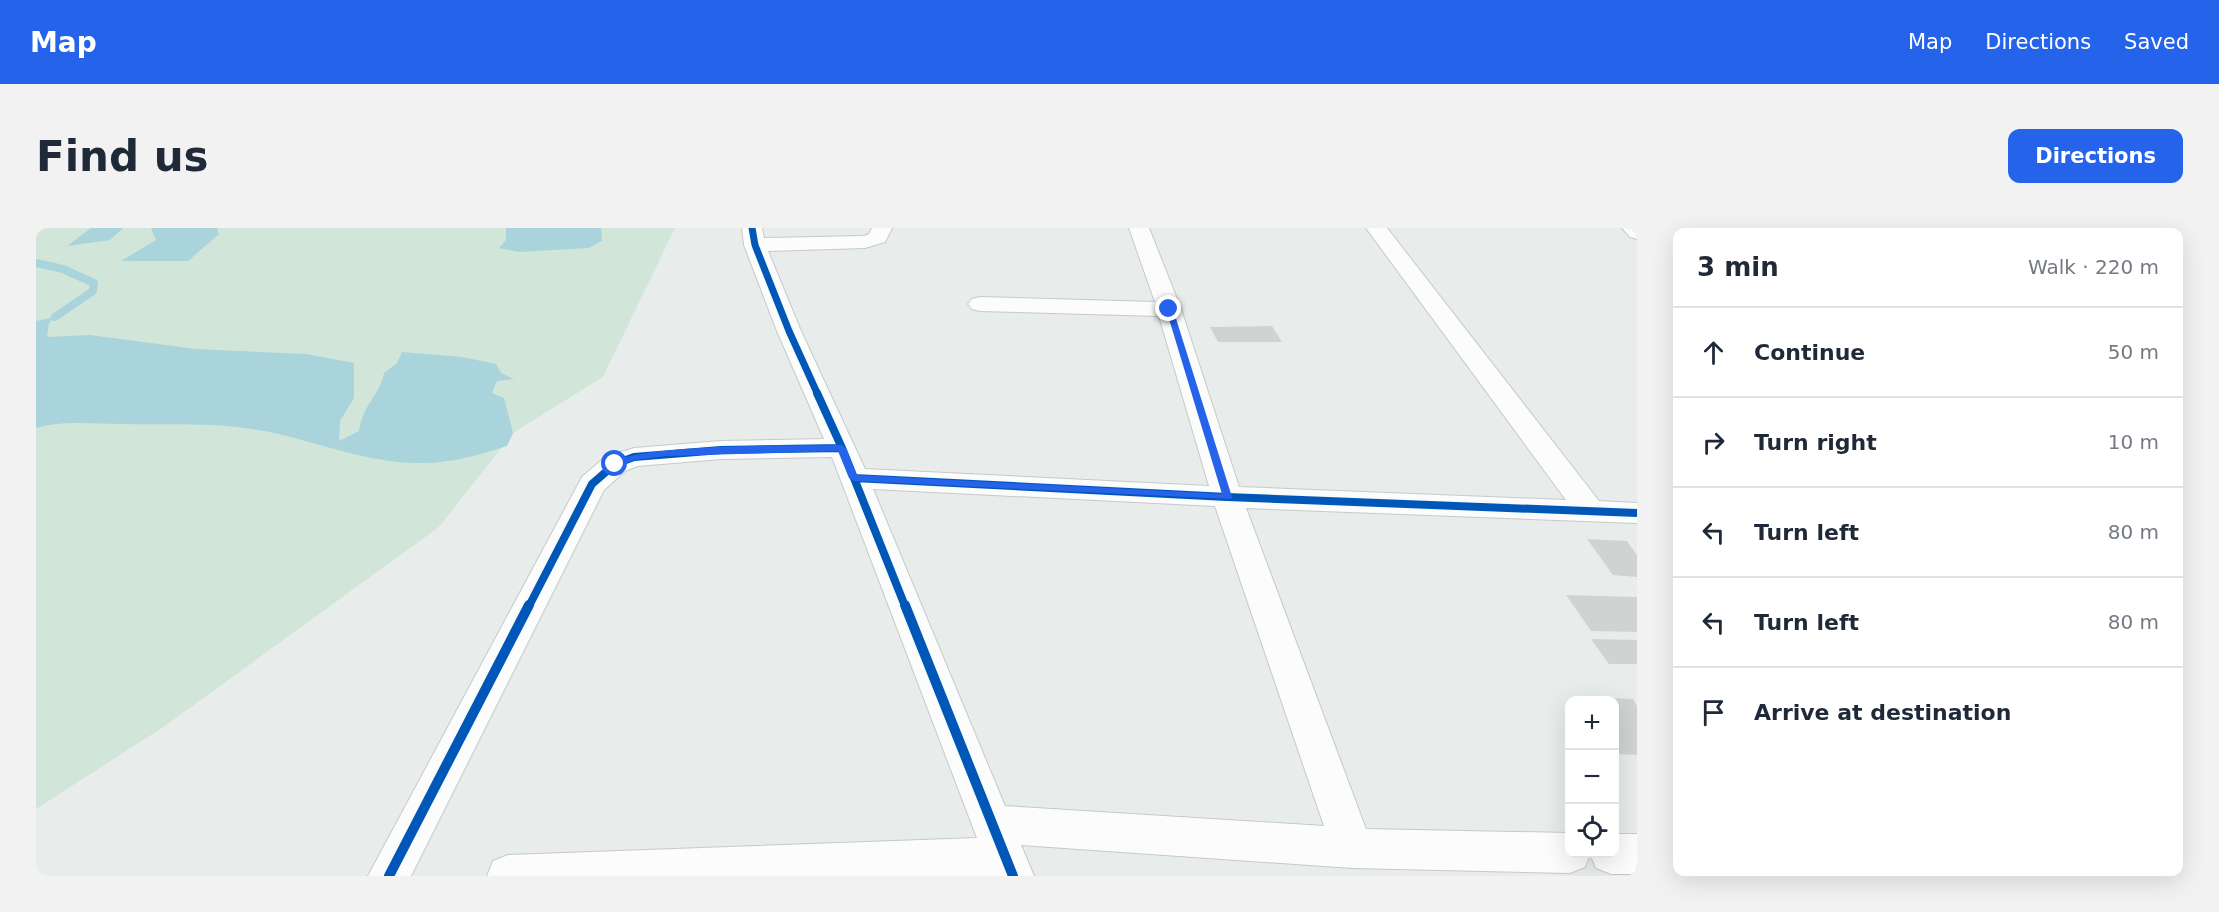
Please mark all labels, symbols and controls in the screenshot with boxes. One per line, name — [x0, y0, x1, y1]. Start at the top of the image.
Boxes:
text: Map — [30, 26, 97, 59]
text: Map — [1908, 30, 1952, 54]
text: Directions — [1985, 30, 2091, 54]
text: Saved — [2124, 30, 2189, 54]
button: Directions — [2008, 129, 2183, 183]
text: Find us — [36, 132, 209, 181]
text: 3 min — [1697, 252, 1779, 282]
text: Walk · 220 m — [2028, 255, 2159, 279]
route end — [1155, 295, 1181, 321]
icon: ahead — [1697, 336, 1730, 369]
text: Continue — [1754, 340, 1865, 365]
text: 50 m — [2108, 340, 2159, 364]
icon: right — [1697, 426, 1730, 459]
text: Turn right — [1754, 430, 1877, 455]
text: 10 m — [2108, 430, 2159, 454]
route start — [601, 450, 627, 476]
icon: left — [1697, 516, 1730, 549]
text: Turn left — [1754, 520, 1859, 545]
text: 80 m — [2108, 520, 2159, 544]
icon: left — [1697, 606, 1730, 639]
text: Turn left — [1754, 610, 1859, 635]
text: 80 m — [2108, 610, 2159, 634]
map controls — [1565, 696, 1619, 858]
button: + — [1565, 696, 1619, 750]
icon: arrive — [1697, 696, 1730, 729]
text: Arrive at destination — [1754, 700, 2011, 725]
button: − — [1565, 750, 1619, 804]
button: locate — [1565, 804, 1619, 858]

